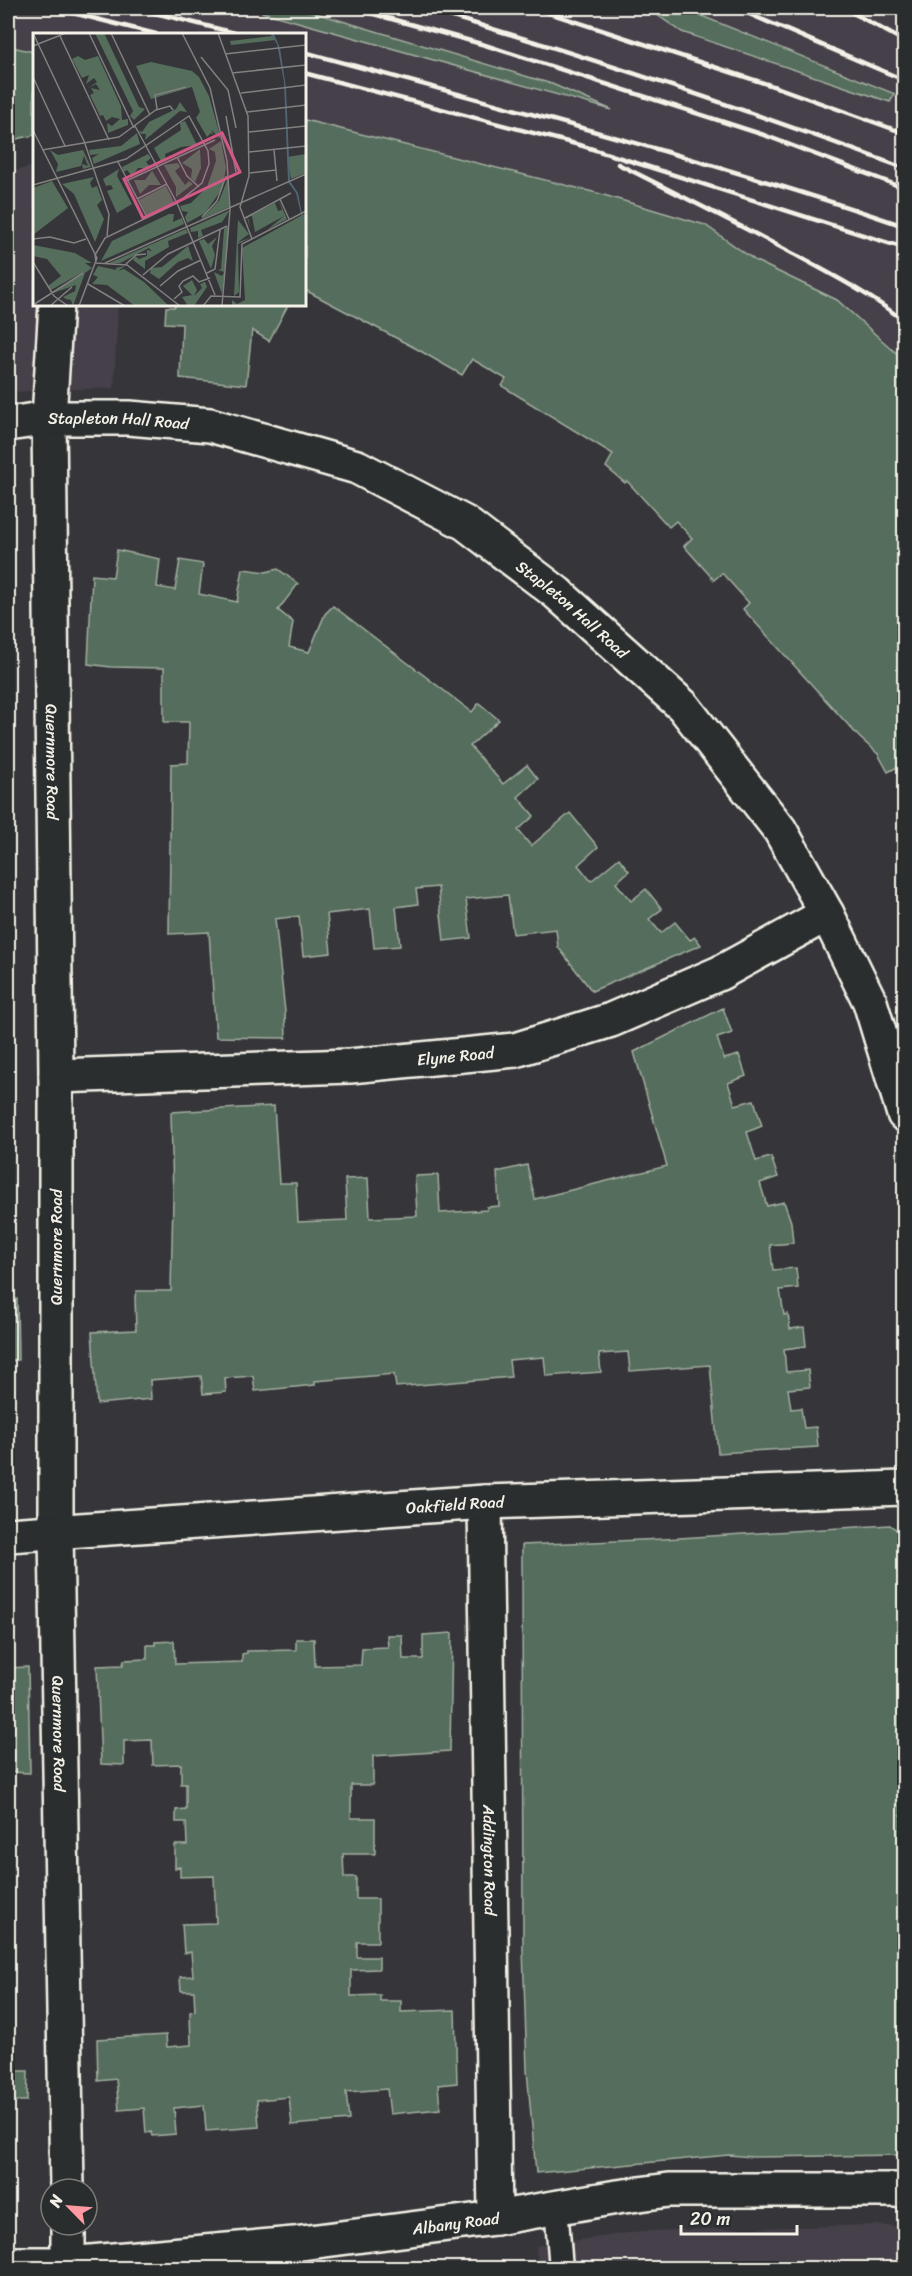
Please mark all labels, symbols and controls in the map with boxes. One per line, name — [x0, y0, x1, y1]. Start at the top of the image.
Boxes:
inset map — [33, 33, 306, 306]
street label: Stapleton Hall Road — [48, 404, 192, 438]
street label: Stapleton Hall Road — [510, 552, 637, 667]
street label: Quernmore Road — [38, 704, 68, 821]
street label: Elyne Road — [416, 1037, 497, 1074]
street label: Quernmore Road — [42, 1188, 71, 1305]
street label: Oakfield Road — [405, 1487, 506, 1522]
street label: Quernmore Road — [44, 1676, 75, 1793]
street label: Addington Road — [475, 1803, 505, 1917]
north arrow — [39, 2177, 99, 2237]
text: N — [40, 2189, 72, 2213]
scale bar — [681, 2198, 796, 2236]
street label: Albany Road — [410, 2203, 502, 2243]
text: 20 m — [690, 2203, 730, 2235]

